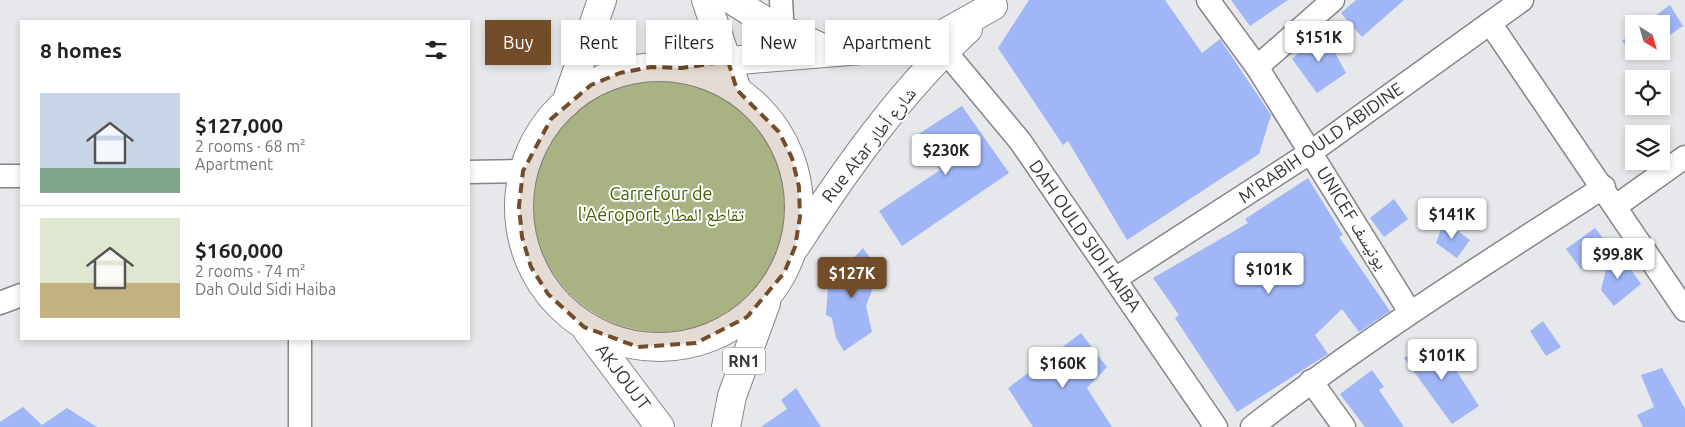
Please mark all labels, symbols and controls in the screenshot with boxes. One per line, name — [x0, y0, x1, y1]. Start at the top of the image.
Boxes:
north arrow — [1625, 15, 1670, 60]
map controls — [1625, 15, 1670, 170]
chip: Buy — [485, 20, 551, 65]
chip: Rent — [561, 20, 636, 65]
chip: Filters — [646, 20, 732, 65]
chip: New — [742, 20, 815, 65]
chip: Apartment — [825, 20, 949, 65]
pin: $151K — [1284, 20, 1354, 63]
text: $151K — [1296, 28, 1342, 46]
icon: filters — [422, 36, 450, 64]
text: 8 homes — [40, 38, 122, 62]
button: locate — [1625, 70, 1670, 115]
street label: M'RABIH OULD ABIDINE — [1234, 78, 1407, 207]
street label: Rue Atar شارع أطار — [817, 83, 921, 207]
icon: home — [80, 113, 140, 173]
text: $127,000 — [195, 113, 283, 137]
button: layers — [1625, 125, 1670, 170]
pin: $230K — [911, 134, 981, 176]
text: 2 rooms · 68 m² — [195, 137, 306, 155]
text: $230K — [923, 141, 969, 159]
text: Apartment — [195, 155, 273, 173]
street label: DAH OULD SIDI HAIBA — [1026, 156, 1146, 315]
street label: UNICEF يونيسف — [1312, 162, 1392, 273]
park label: Carrefour de l'Aéroport تقاطع المطار — [578, 183, 744, 227]
pin: $141K — [1417, 198, 1487, 240]
text: $141K — [1429, 205, 1475, 223]
icon: home — [80, 238, 140, 298]
text: $160,000 — [195, 238, 283, 262]
pin: $99.8K — [1577, 238, 1659, 280]
text: $99.8K — [1593, 245, 1643, 263]
pin: $101K — [1234, 252, 1304, 295]
pin: $127K — [817, 256, 887, 299]
text: $101K — [1246, 260, 1292, 278]
text: 2 rooms · 74 m² — [195, 262, 306, 280]
text: $127K — [829, 264, 875, 282]
text: Dah Ould Sidi Haiba — [195, 280, 336, 298]
pin: $101K — [1407, 338, 1477, 381]
street label: AKJOUJT — [593, 340, 655, 413]
pin: $160K — [1028, 346, 1098, 389]
text: $101K — [1419, 346, 1465, 364]
road number: RN1 — [723, 348, 765, 374]
text: $160K — [1040, 354, 1086, 372]

